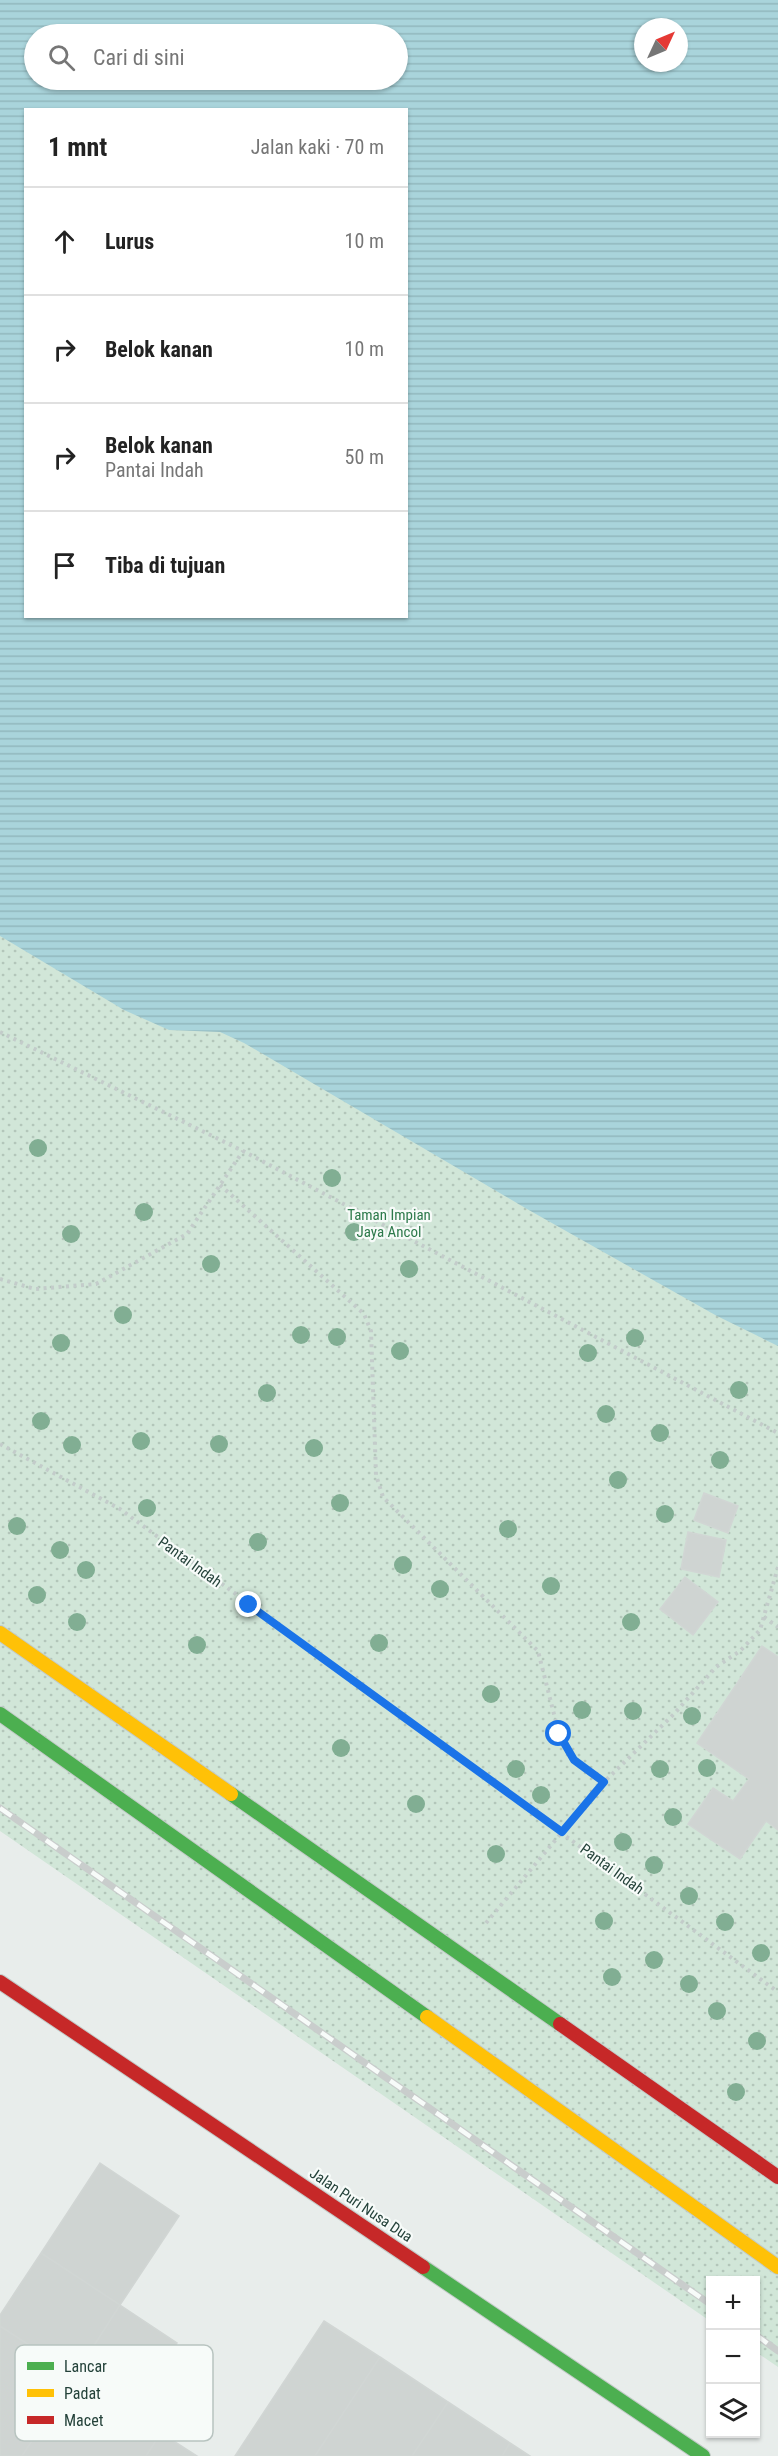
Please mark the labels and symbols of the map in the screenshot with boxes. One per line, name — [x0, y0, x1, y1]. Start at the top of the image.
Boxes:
north arrow — [634, 18, 688, 72]
park label: Taman Impian Jaya Ancol — [347, 1206, 431, 1241]
street label: Pantai Indah — [155, 1533, 225, 1591]
route end — [235, 1591, 261, 1617]
route start — [545, 1720, 571, 1746]
street label: Pantai Indah — [577, 1840, 647, 1898]
street label: Jalan Puri Nusa Dua — [306, 2164, 416, 2246]
legend — [15, 2345, 213, 2441]
text: Lancar — [64, 2357, 107, 2376]
text: Padat — [64, 2384, 101, 2403]
text: Macet — [64, 2411, 104, 2430]

